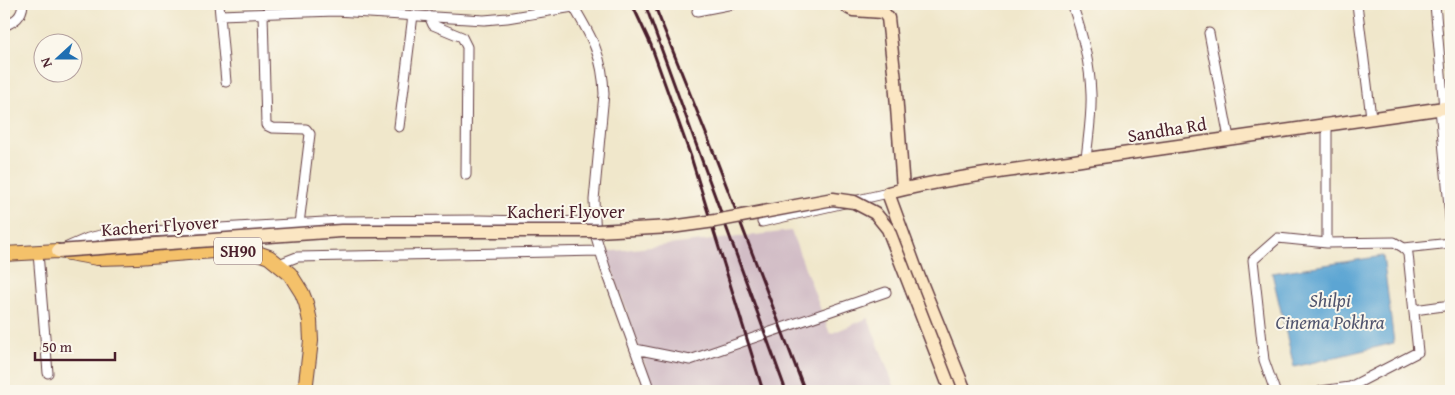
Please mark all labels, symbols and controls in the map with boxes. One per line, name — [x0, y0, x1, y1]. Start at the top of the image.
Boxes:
north arrow — [32, 32, 82, 82]
text: N — [35, 54, 57, 71]
street label: Sandha Rd — [1126, 110, 1209, 149]
street label: Kacheri Flyover — [507, 198, 625, 225]
street label: Kacheri Flyover — [100, 208, 220, 243]
road number: SH90 — [214, 238, 262, 264]
water label: Shilpi Cinema Pokhra — [1276, 286, 1385, 336]
scale bar — [35, 330, 115, 362]
text: 50 m — [42, 336, 73, 357]

